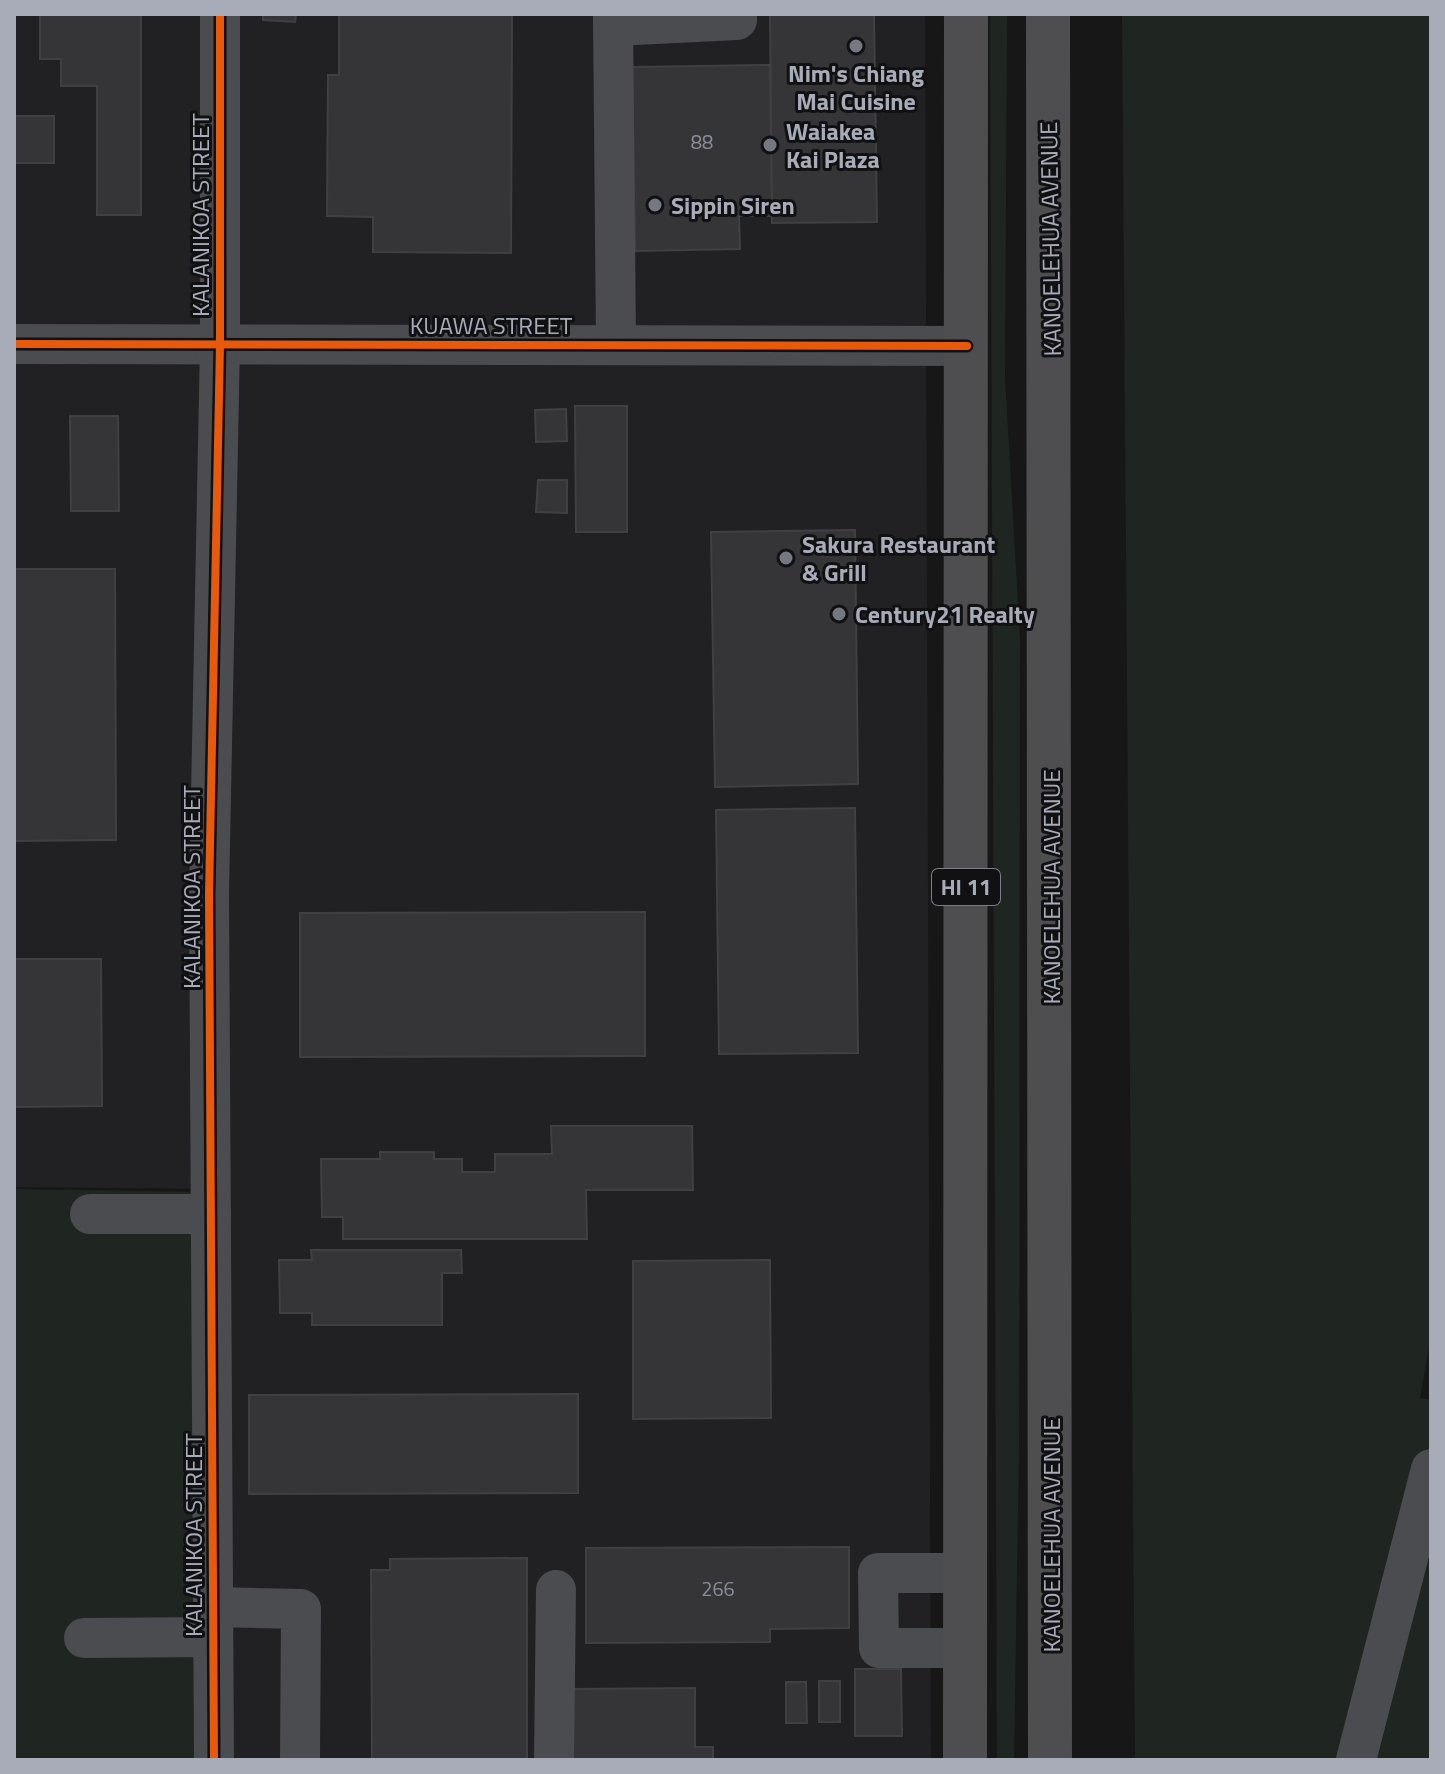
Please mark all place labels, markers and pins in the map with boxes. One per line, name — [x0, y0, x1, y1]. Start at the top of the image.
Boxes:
marker: Nim's Chiang Mai Cuisine — [847, 37, 865, 55]
place label: Nim's Chiang Mai Cuisine — [788, 55, 924, 119]
place label: Waiakea Kai Plaza — [786, 113, 880, 177]
marker: Waiakea Kai Plaza — [761, 136, 779, 154]
place label: Sippin Siren — [671, 187, 795, 223]
marker: Sippin Siren — [646, 196, 664, 214]
place label: Sakura Restaurant & Grill — [802, 526, 995, 590]
marker: Sakura Restaurant & Grill — [777, 549, 795, 567]
place label: Century21 Realty — [855, 596, 1035, 632]
marker: Century21 Realty — [830, 605, 848, 623]

